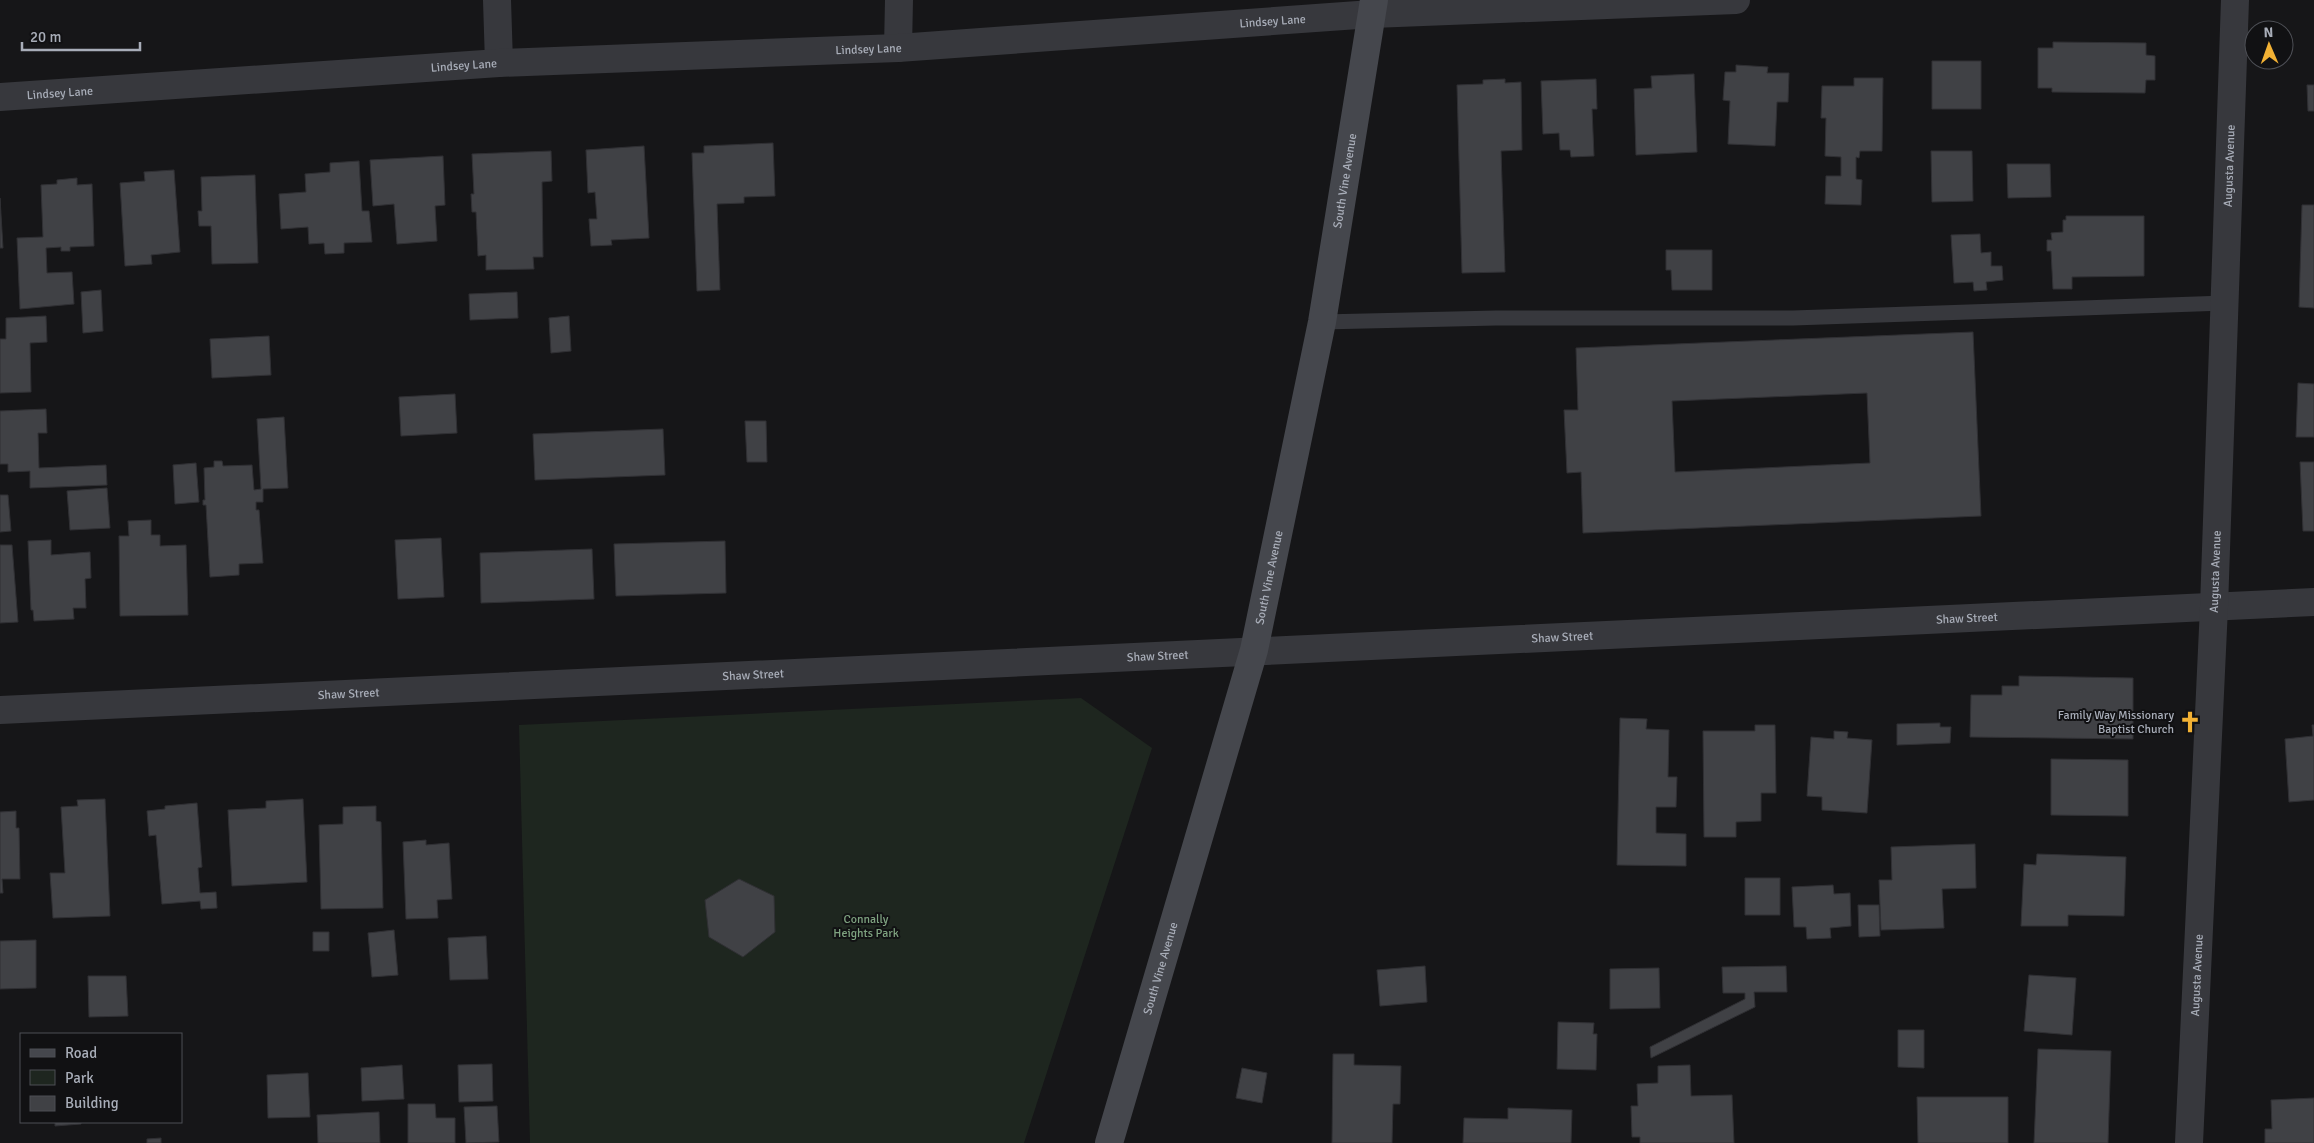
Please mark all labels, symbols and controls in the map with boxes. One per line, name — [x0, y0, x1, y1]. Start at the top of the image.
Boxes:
street label: Lindsey Lane — [1239, 11, 1306, 31]
scale bar — [22, 20, 140, 52]
north arrow — [2244, 20, 2294, 70]
text: N — [2263, 24, 2274, 41]
text: 20 m — [30, 28, 61, 46]
street label: Lindsey Lane — [835, 40, 902, 58]
street label: Lindsey Lane — [430, 56, 498, 75]
street label: Lindsey Lane — [26, 83, 94, 103]
street label: Augusta Avenue — [2220, 124, 2238, 207]
street label: South Vine Avenue — [1330, 132, 1360, 229]
street label: South Vine Avenue — [1252, 529, 1286, 626]
street label: Augusta Avenue — [2206, 530, 2224, 613]
street label: Shaw Street — [1936, 609, 1998, 627]
street label: Shaw Street — [1531, 628, 1594, 646]
street label: Shaw Street — [1127, 647, 1189, 665]
street label: Shaw Street — [722, 666, 784, 684]
street label: Shaw Street — [317, 685, 380, 703]
place label: Family Way Missionary Baptist Church — [2058, 708, 2174, 737]
church icon: Family Way Missionary Baptist Church — [2177, 709, 2203, 735]
park label: Connally Heights Park — [833, 912, 899, 941]
street label: South Vine Avenue — [1140, 920, 1181, 1016]
street label: Augusta Avenue — [2187, 934, 2206, 1017]
legend — [20, 1033, 182, 1123]
text: Road — [65, 1044, 97, 1062]
text: Park — [65, 1069, 94, 1087]
text: Building — [65, 1094, 119, 1112]

